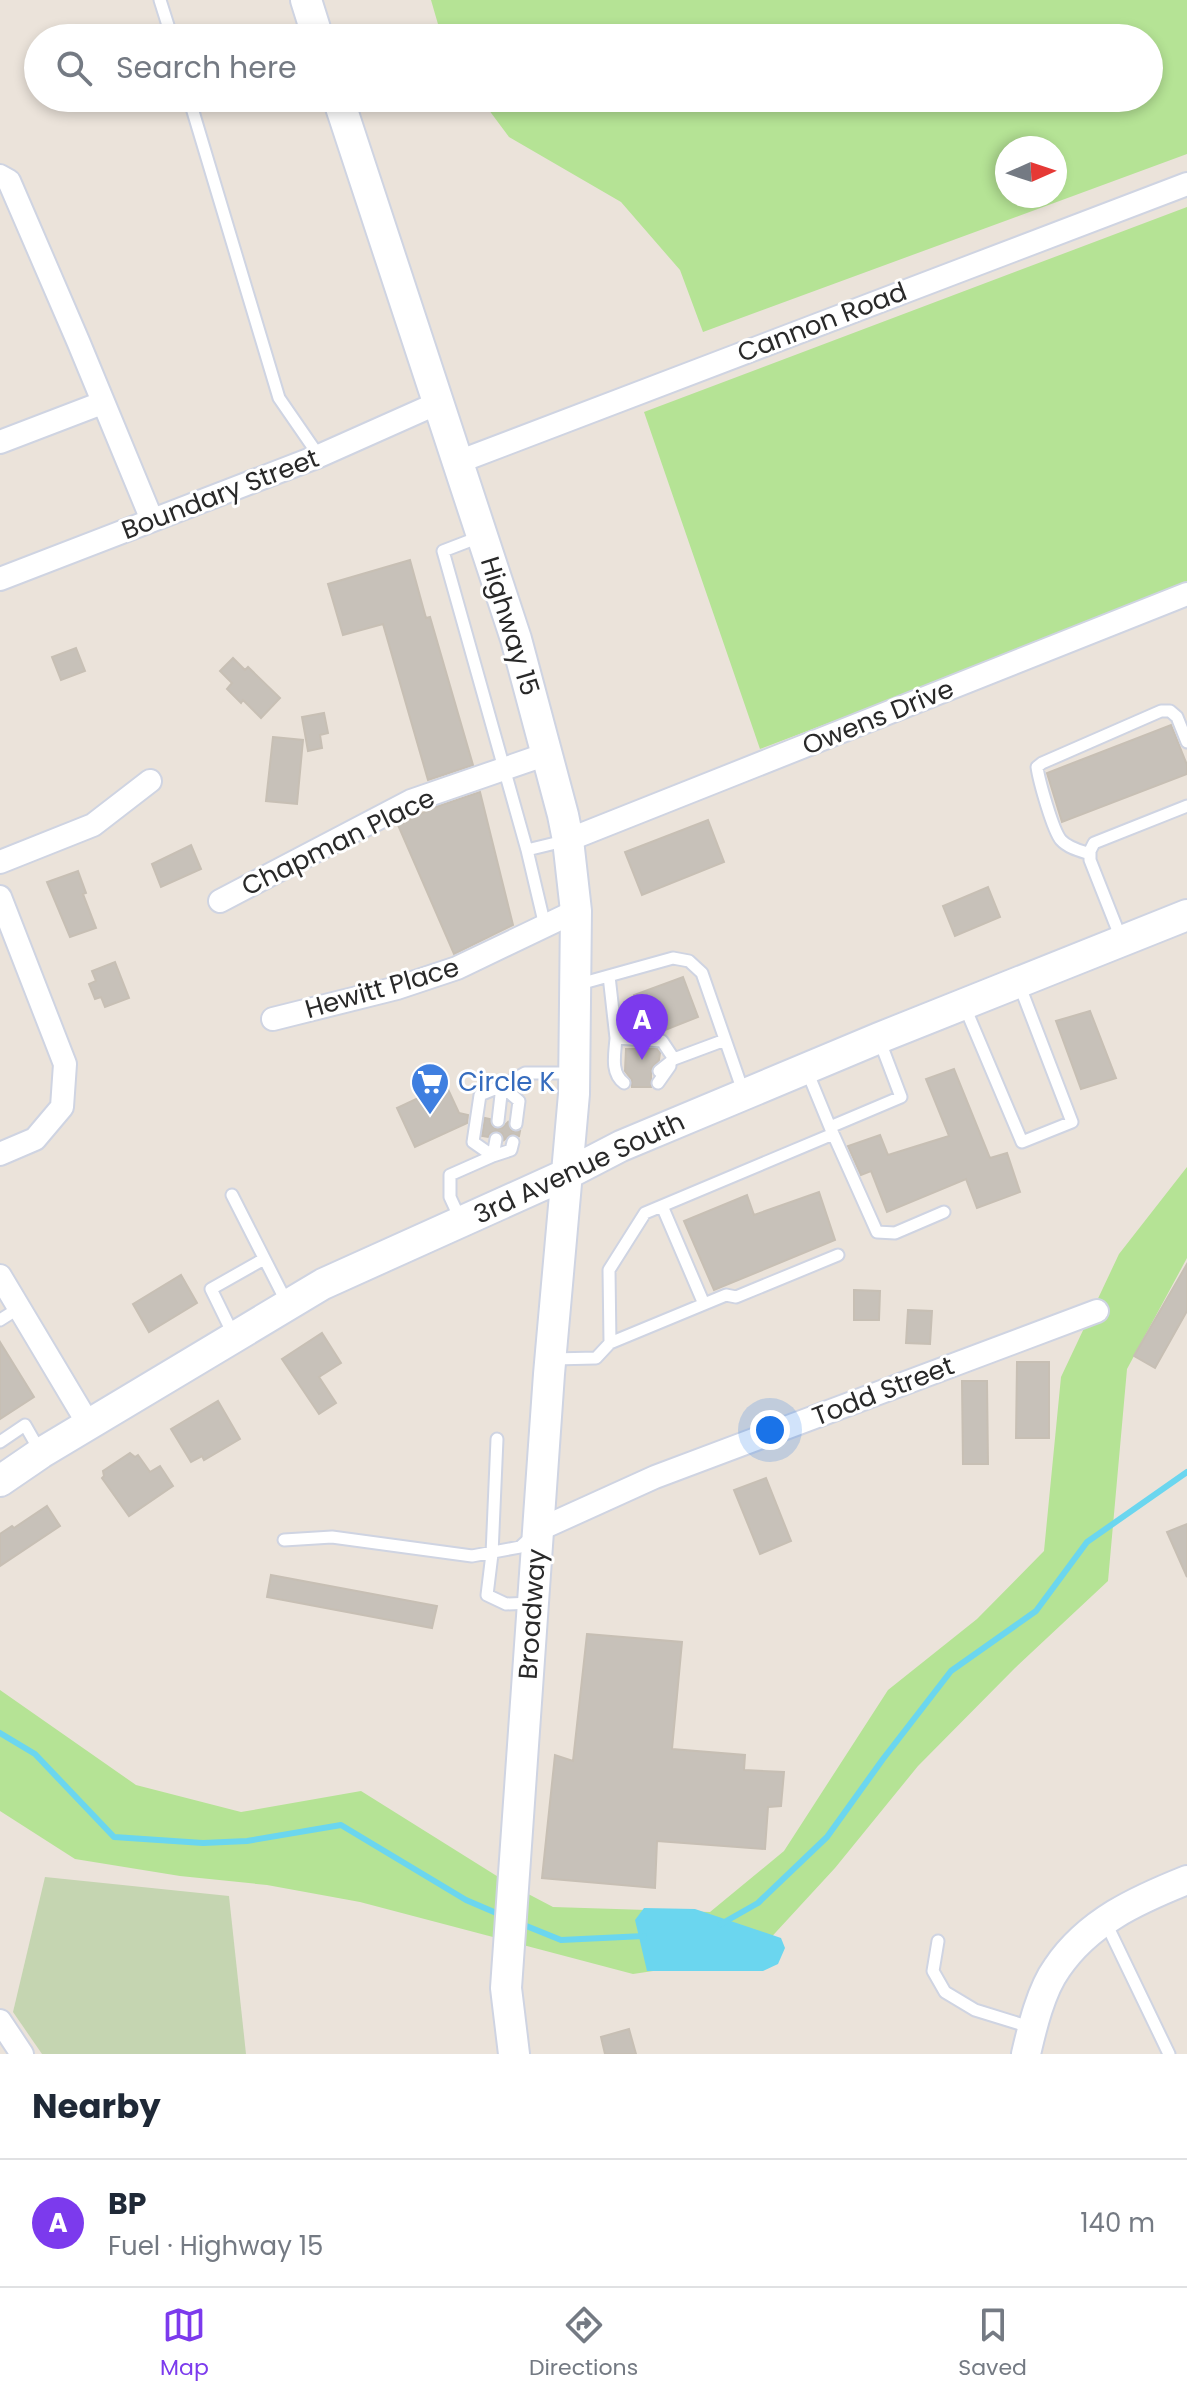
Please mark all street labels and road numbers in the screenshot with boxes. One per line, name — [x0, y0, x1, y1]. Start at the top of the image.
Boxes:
street label: Cannon Road — [732, 273, 912, 371]
street label: Boundary Street — [116, 440, 324, 548]
street label: Highway 15 — [472, 552, 548, 700]
street label: Owens Drive — [797, 670, 959, 764]
street label: Chapman Place — [235, 780, 441, 904]
street label: Hewitt Place — [301, 949, 463, 1027]
street label: 3rd Avenue South — [468, 1103, 690, 1233]
street label: Todd Street — [807, 1348, 959, 1434]
street label: Broadway — [509, 1547, 555, 1681]

